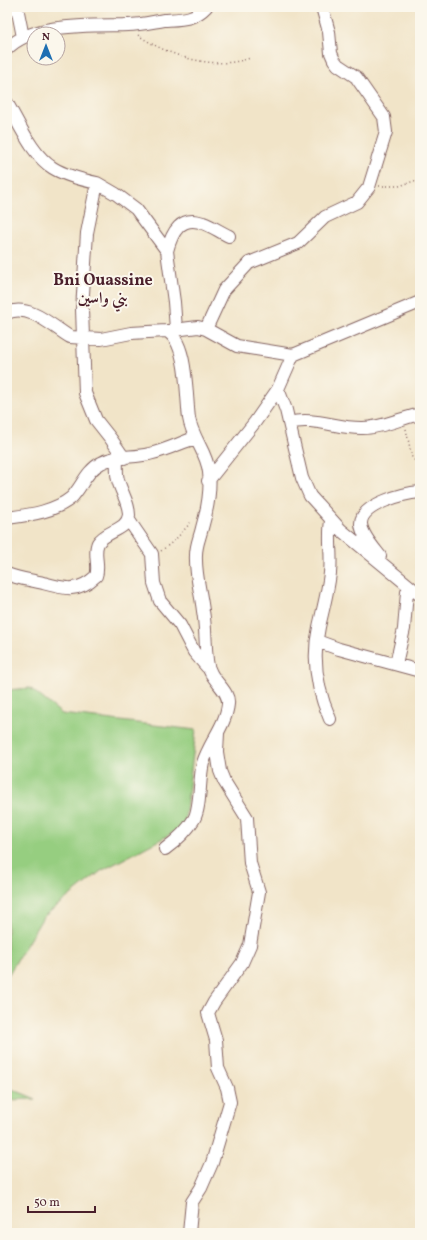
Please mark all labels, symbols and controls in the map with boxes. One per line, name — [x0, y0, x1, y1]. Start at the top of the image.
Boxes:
north arrow — [26, 26, 66, 66]
text: N — [42, 30, 50, 45]
district label: Bni Ouassine بني واسين — [53, 270, 153, 312]
scale bar — [28, 1188, 95, 1214]
text: 50 m — [34, 1195, 60, 1211]

